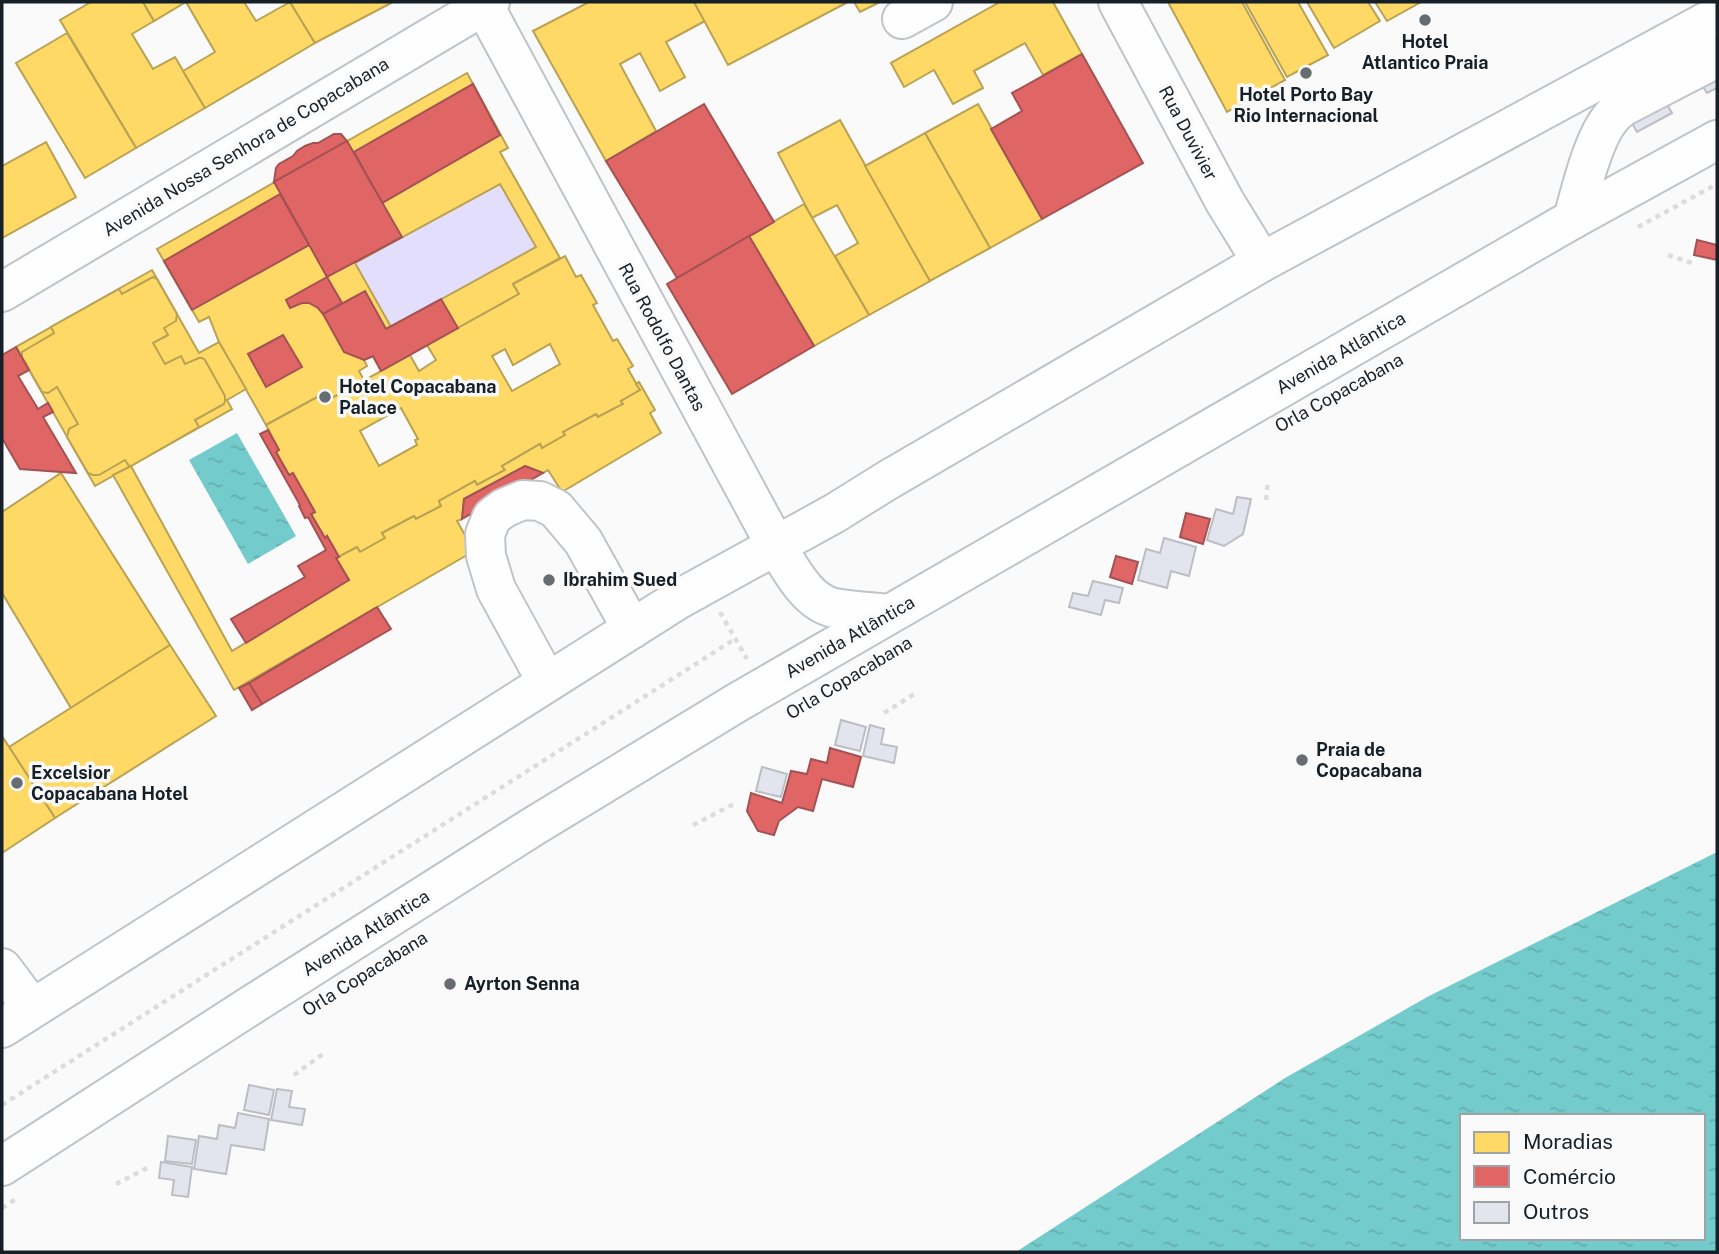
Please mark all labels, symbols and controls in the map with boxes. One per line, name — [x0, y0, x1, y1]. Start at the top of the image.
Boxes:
marker: Hotel Atlantico Praia — [1417, 12, 1433, 28]
place label: Hotel Atlantico Praia — [1362, 31, 1488, 73]
street label: Avenida Nossa Senhora de Copacabana — [99, 53, 392, 240]
marker: Hotel Porto Bay Rio Internacional — [1298, 65, 1314, 81]
street label: Rua Duvivier — [1155, 82, 1222, 184]
place label: Hotel Porto Bay Rio Internacional — [1233, 84, 1379, 126]
street label: Rua Rodolfo Dantas — [615, 259, 710, 414]
street label: Avenida Atlântica — [1272, 307, 1409, 398]
street label: Orla Copacabana — [1271, 349, 1407, 437]
place label: Hotel Copacabana Palace — [339, 376, 497, 418]
marker: Hotel Copacabana Palace — [317, 389, 333, 405]
place label: Ibrahim Sued — [563, 569, 677, 590]
marker: Ibrahim Sued — [541, 572, 557, 588]
street label: Avenida Atlântica — [781, 591, 918, 682]
street label: Orla Copacabana — [782, 632, 916, 724]
place label: Praia de Copacabana — [1316, 739, 1422, 781]
marker: Praia de Copacabana — [1294, 752, 1310, 768]
place label: Excelsior Copacabana Hotel — [31, 762, 189, 804]
marker: Excelsior Copacabana Hotel — [9, 775, 25, 791]
street label: Avenida Atlântica — [298, 885, 433, 980]
street label: Orla Copacabana — [298, 927, 431, 1020]
place label: Ayrton Senna — [464, 973, 580, 994]
marker: Ayrton Senna — [442, 976, 458, 992]
legend — [1460, 1114, 1705, 1240]
text: Moradias — [1523, 1129, 1613, 1154]
text: Comércio — [1523, 1164, 1616, 1189]
text: Outros — [1523, 1199, 1589, 1224]

